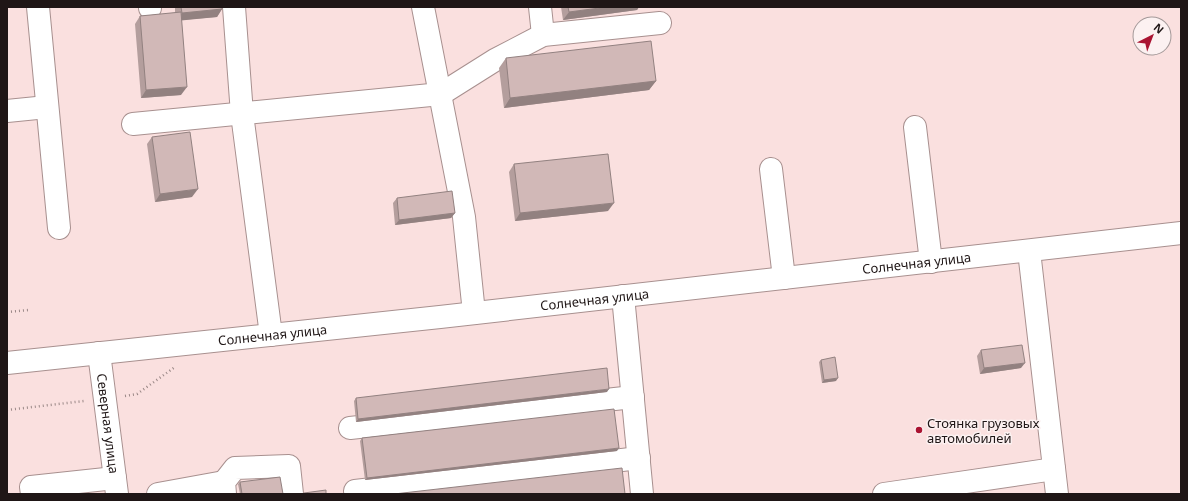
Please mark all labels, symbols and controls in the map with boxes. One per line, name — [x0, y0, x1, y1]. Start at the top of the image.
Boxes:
north arrow — [1132, 16, 1172, 56]
text: N — [1151, 20, 1167, 37]
street label: Солнечная улица — [861, 248, 972, 278]
street label: Солнечная улица — [539, 284, 650, 315]
street label: Солнечная улица — [217, 320, 328, 350]
street label: Северная улица — [93, 372, 123, 475]
place label: Стоянка грузовых автомобилей — [927, 414, 1040, 447]
marker: Стоянка грузовых автомобилей — [914, 425, 924, 435]

